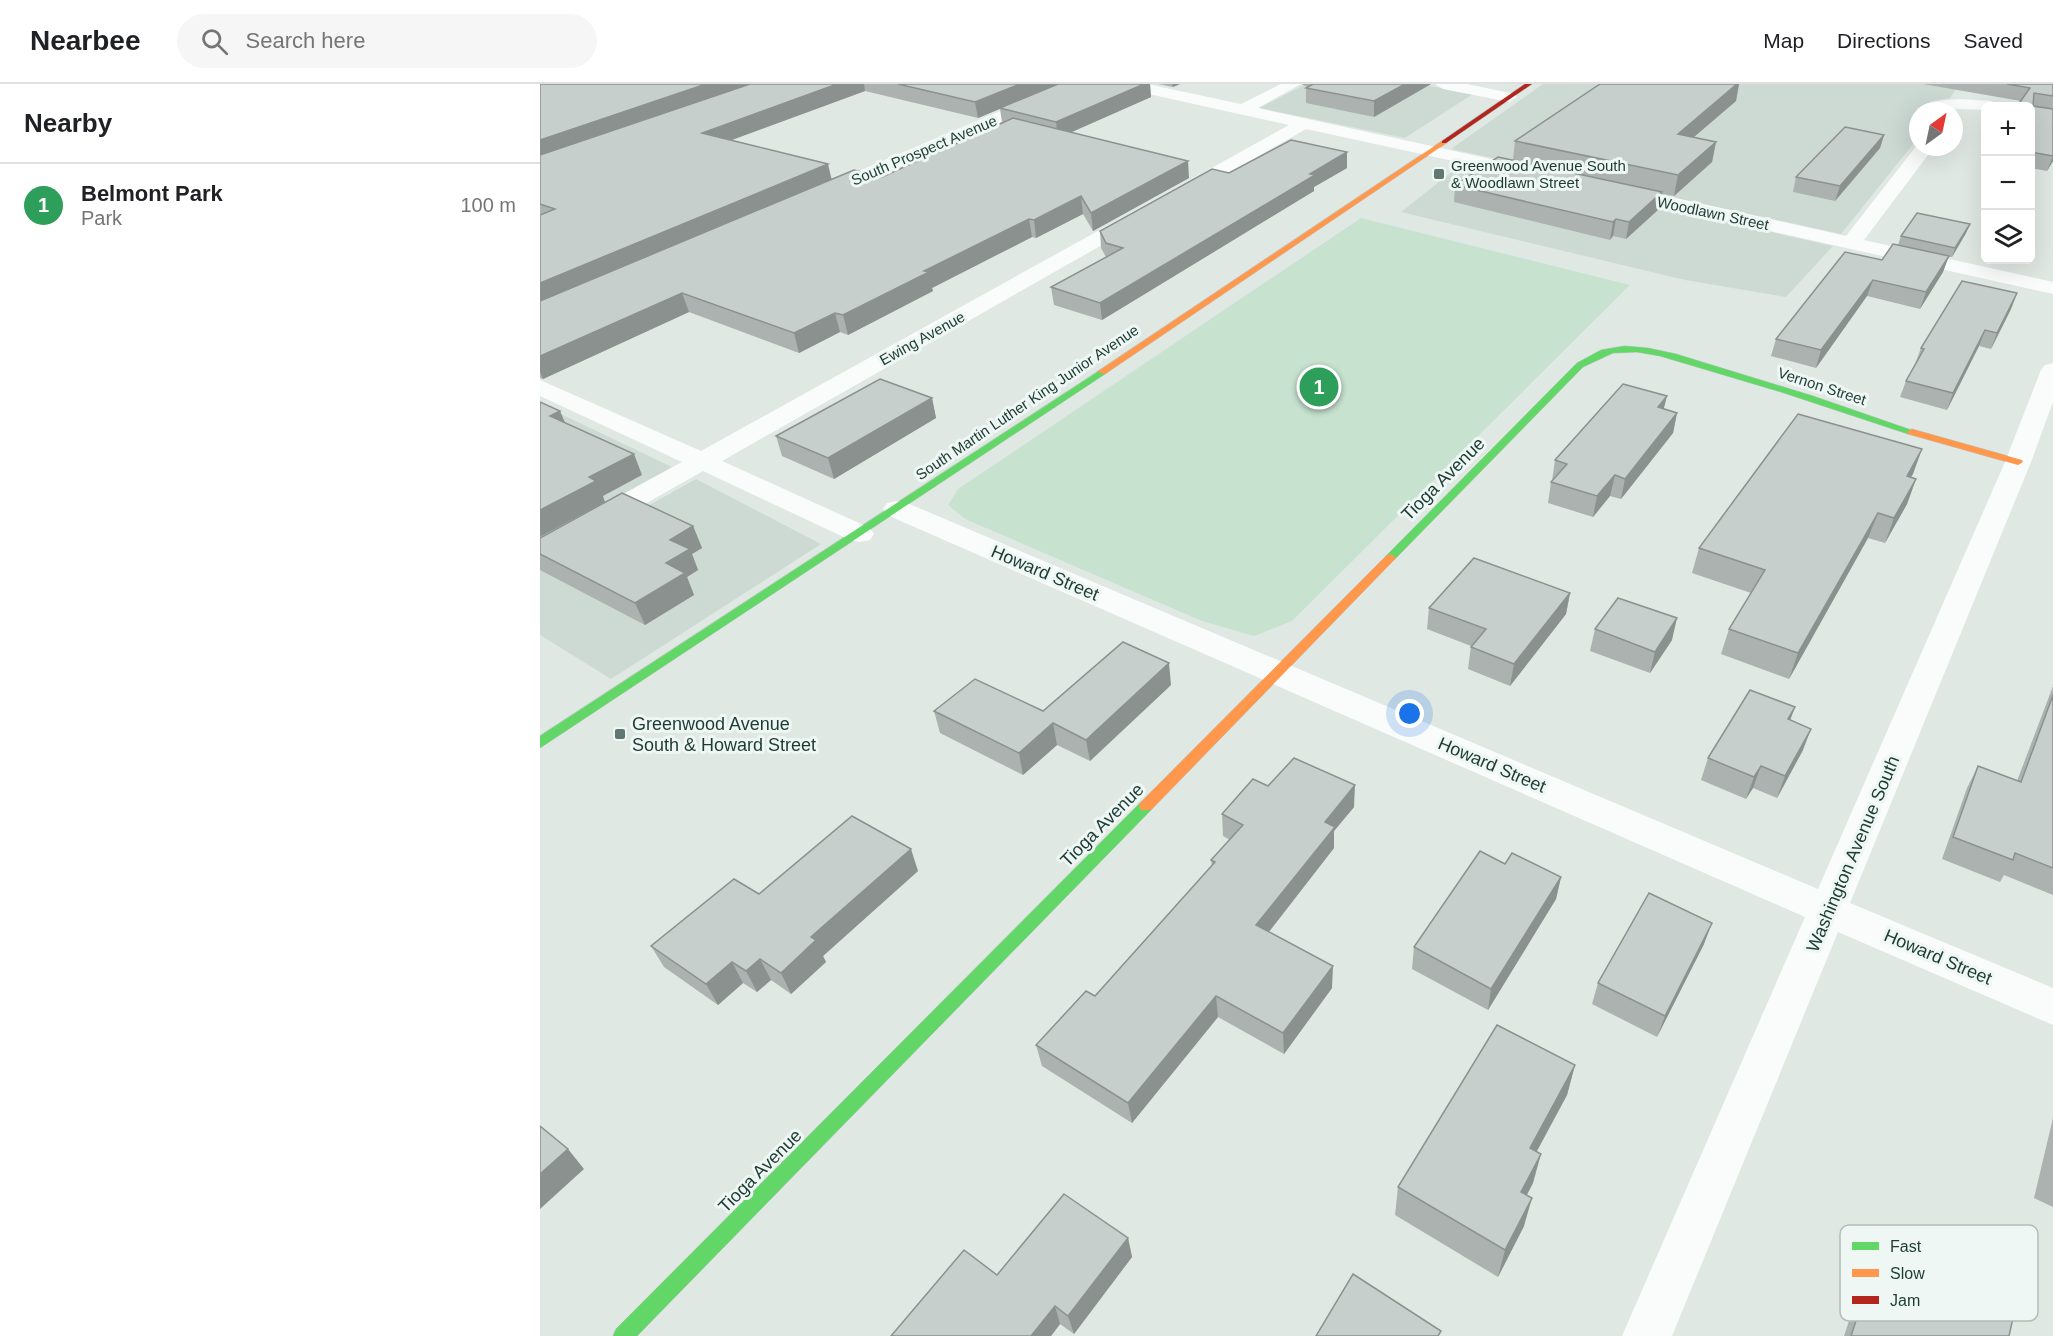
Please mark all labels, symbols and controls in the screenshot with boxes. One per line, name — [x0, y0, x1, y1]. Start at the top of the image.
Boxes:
search box — [177, 14, 597, 68]
text: Nearbee — [30, 25, 141, 56]
icon: search — [198, 25, 231, 58]
text: Search here — [246, 28, 365, 53]
text: Map — [1763, 29, 1804, 52]
text: Directions — [1837, 29, 1930, 52]
text: Saved — [1963, 29, 2023, 52]
north arrow — [1909, 102, 1963, 156]
map controls — [1981, 102, 2035, 264]
button: + — [1981, 102, 2035, 156]
text: Nearby — [24, 108, 112, 138]
street label: South Prospect Avenue — [849, 112, 999, 188]
button: − — [1981, 156, 2035, 210]
place label: Greenwood Avenue South & Woodlawn Street — [1451, 157, 1626, 191]
marker: Greenwood Avenue South & Woodlawn Street — [1432, 167, 1446, 181]
text: Belmont Park — [81, 181, 223, 206]
street label: Woodlawn Street — [1656, 193, 1771, 233]
text: 1 — [38, 194, 49, 216]
text: 100 m — [460, 194, 516, 216]
text: Park — [81, 207, 122, 229]
button: layers — [1981, 210, 2035, 264]
street label: Ewing Avenue — [876, 308, 968, 368]
street label: South Martin Luther King Junior Avenue — [912, 321, 1142, 483]
pin: 1 — [1300, 364, 1338, 410]
street label: Vernon Street — [1776, 364, 1869, 409]
street label: Tioga Avenue — [1397, 433, 1489, 525]
street label: Howard Street — [988, 541, 1102, 605]
your location — [1395, 699, 1424, 728]
place label: Greenwood Avenue South & Howard Street — [632, 714, 816, 755]
marker: Greenwood Avenue South & Howard Street — [613, 727, 627, 741]
street label: Howard Street — [1435, 733, 1549, 797]
street label: Washington Avenue South — [1803, 753, 1903, 955]
street label: Tioga Avenue — [1056, 779, 1148, 871]
street label: Howard Street — [1881, 925, 1995, 989]
street label: Tioga Avenue — [714, 1125, 806, 1217]
legend — [1840, 1225, 2038, 1321]
text: Fast — [1890, 1238, 1922, 1255]
text: Slow — [1890, 1265, 1925, 1282]
text: Jam — [1890, 1292, 1920, 1309]

